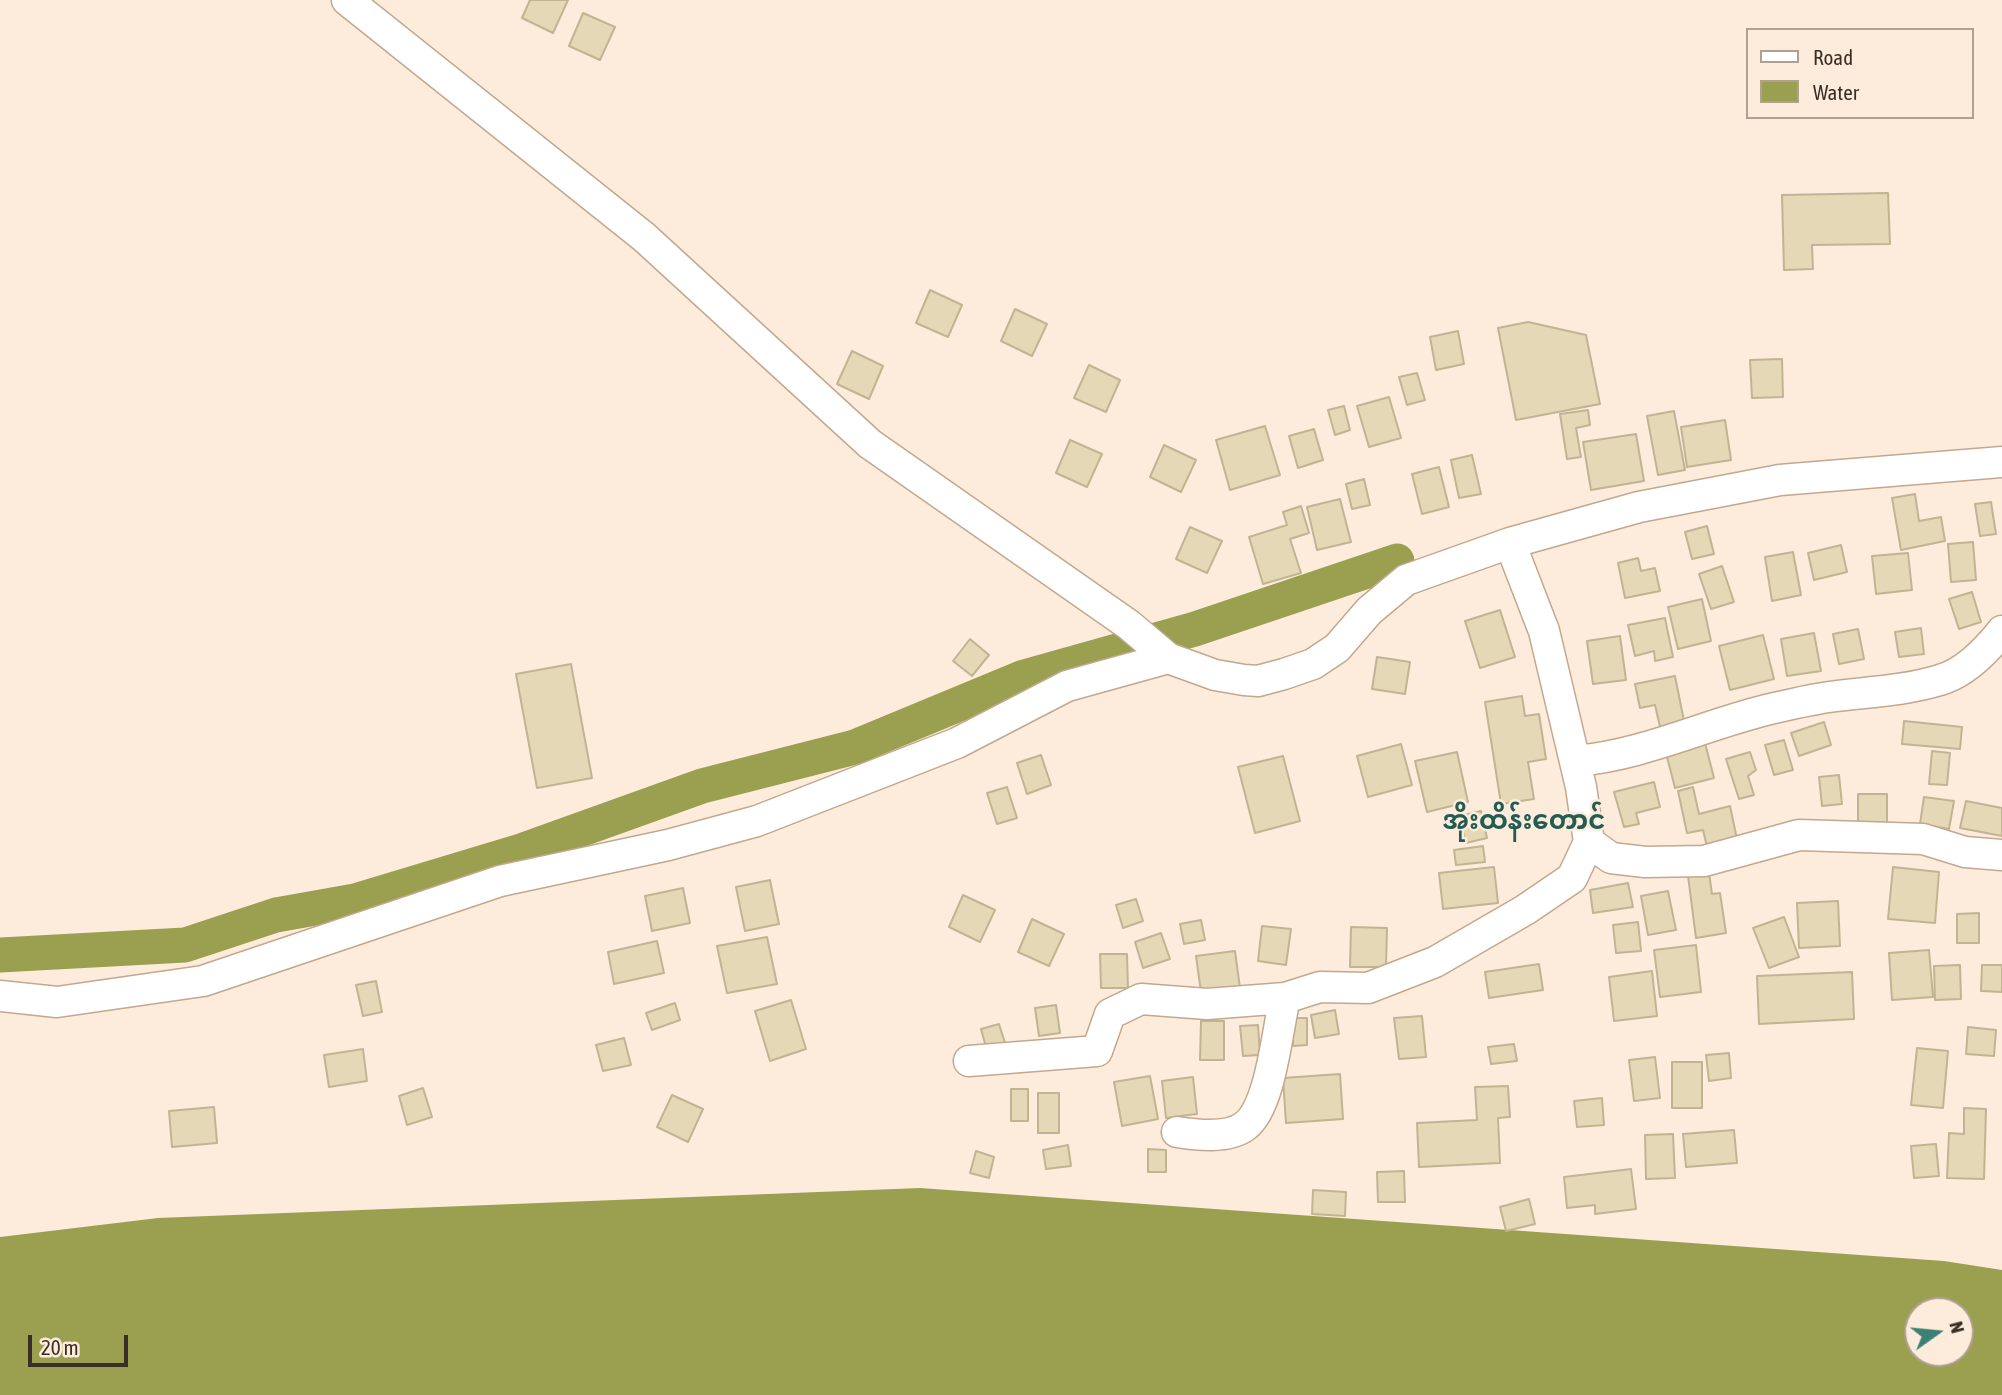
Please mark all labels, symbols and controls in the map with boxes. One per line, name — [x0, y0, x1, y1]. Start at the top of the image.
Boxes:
legend — [1746, 28, 1974, 119]
text: Road — [1813, 45, 1853, 69]
text: Water — [1813, 80, 1859, 104]
district label: အိုးထိန်းတောင် — [1443, 805, 1605, 837]
north arrow — [1904, 1297, 1974, 1367]
text: N — [1945, 1319, 1969, 1335]
scale bar — [32, 1322, 131, 1366]
text: 20 m — [41, 1335, 79, 1359]

